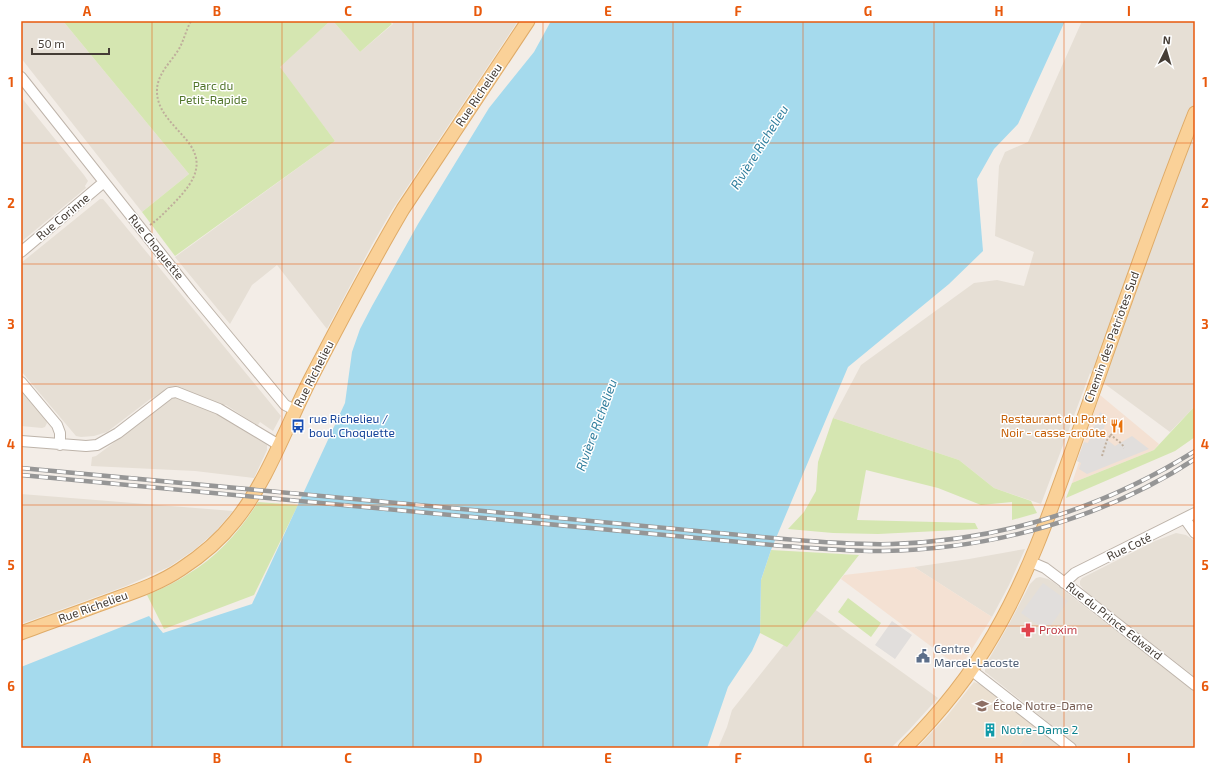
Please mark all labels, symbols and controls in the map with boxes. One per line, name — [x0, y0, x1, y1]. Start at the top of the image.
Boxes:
text: A — [83, 3, 92, 19]
text: B — [213, 3, 221, 19]
text: C — [344, 3, 352, 19]
text: D — [474, 3, 483, 19]
text: E — [604, 3, 612, 19]
text: F — [734, 3, 742, 19]
text: G — [864, 3, 872, 19]
text: H — [995, 3, 1004, 19]
text: I — [1127, 3, 1131, 19]
scale bar — [32, 30, 109, 56]
north arrow — [1146, 30, 1186, 70]
text: N — [1162, 33, 1171, 46]
text: 50 m — [38, 36, 65, 50]
street label: Rue Richelieu — [452, 60, 504, 129]
text: 1 — [8, 74, 14, 90]
text: 1 — [1202, 74, 1208, 90]
park label: Parc du Petit-Rapide — [179, 78, 247, 106]
water label: Rivière Richelieu — [727, 102, 791, 192]
street label: Rue Corinne — [33, 190, 92, 243]
text: 2 — [7, 195, 15, 211]
text: 2 — [1201, 195, 1209, 211]
street label: Rue Choquette — [126, 211, 187, 282]
street label: Chemin des Patriotes Sud — [1081, 269, 1141, 404]
text: 3 — [7, 316, 15, 332]
text: 3 — [1201, 316, 1209, 332]
street label: Rue Richelieu — [290, 338, 336, 409]
water label: Rivière Richelieu — [572, 377, 620, 473]
place label: rue Richelieu / boul. Choquette — [309, 411, 395, 439]
place label: Restaurant du Pont Noir - casse-croûte — [1001, 411, 1106, 439]
bus stop icon: rue Richelieu / boul. Choquette — [290, 418, 306, 434]
restaurant icon: Restaurant du Pont Noir - casse-croûte — [1109, 418, 1125, 434]
text: 4 — [7, 436, 15, 452]
text: 4 — [1201, 436, 1209, 452]
street label: Rue Coté — [1104, 529, 1153, 563]
text: 5 — [7, 557, 15, 573]
text: 5 — [1201, 557, 1209, 573]
street label: Rue du Prince Edward — [1064, 578, 1165, 662]
street label: Rue Richelieu — [56, 587, 129, 625]
pharmacy icon: Proxim — [1020, 622, 1036, 638]
place label: Proxim — [1039, 622, 1077, 636]
place label: Centre Marcel-Lacoste — [934, 641, 1019, 669]
public building icon: Centre Marcel-Lacoste — [915, 648, 931, 664]
text: 6 — [7, 678, 15, 694]
text: 6 — [1201, 678, 1209, 694]
school or university icon: École Notre-Dame — [974, 698, 990, 714]
place label: École Notre-Dame — [993, 698, 1093, 712]
building icon: Notre-Dame 2 — [982, 722, 998, 738]
place label: Notre-Dame 2 — [1001, 722, 1079, 736]
text: A — [83, 750, 92, 766]
text: B — [213, 750, 221, 766]
text: C — [344, 750, 352, 766]
text: D — [474, 750, 483, 766]
text: E — [604, 750, 612, 766]
text: F — [734, 750, 742, 766]
text: G — [864, 750, 872, 766]
text: H — [995, 750, 1004, 766]
text: I — [1127, 750, 1131, 766]

